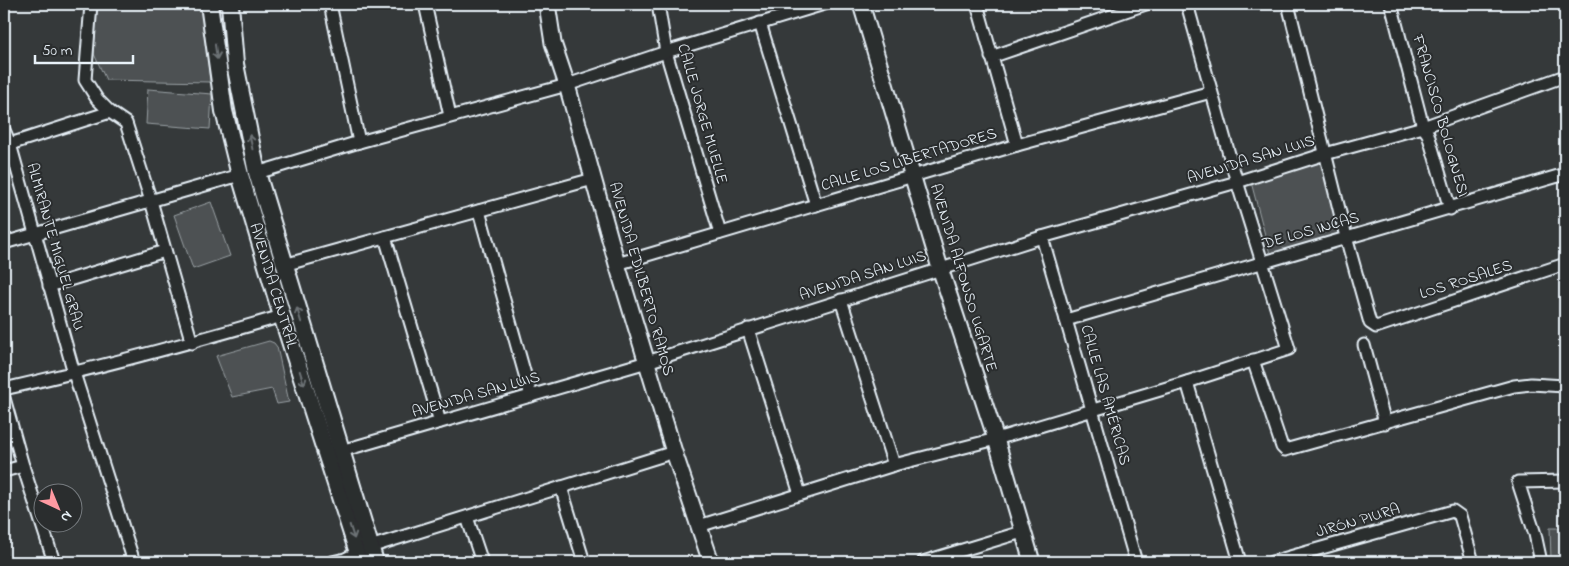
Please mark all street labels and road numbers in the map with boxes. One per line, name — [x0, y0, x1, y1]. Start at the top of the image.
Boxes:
street label: FRANCISCO BOLOGNESI — [1405, 31, 1475, 200]
street label: CALLE JORGE MUELLE — [670, 41, 734, 187]
street label: CALLE LOS LIBERTADORES — [818, 122, 1000, 198]
street label: AVENIDA SAN LUIS — [1184, 129, 1318, 191]
street label: ALMIRANTE MIGUEL GRAU — [20, 160, 90, 334]
street label: AVENIDA EDILBERTO RAMOS — [602, 179, 680, 379]
street label: AVENIDA ALFONSO UGARTE — [923, 181, 1003, 375]
street label: DE LOS INCAS — [1259, 206, 1362, 257]
street label: AVENIDA CENTRAL — [242, 220, 304, 352]
street label: AVENIDA SAN LUIS — [796, 244, 930, 308]
street label: LOS ROSALES — [1417, 254, 1515, 306]
street label: CALLE LAS AMÉRICAS — [1073, 322, 1137, 468]
street label: AVENIDA SAN LUIS — [409, 365, 543, 425]
street label: JIRÓN PIURA — [1313, 497, 1403, 544]

